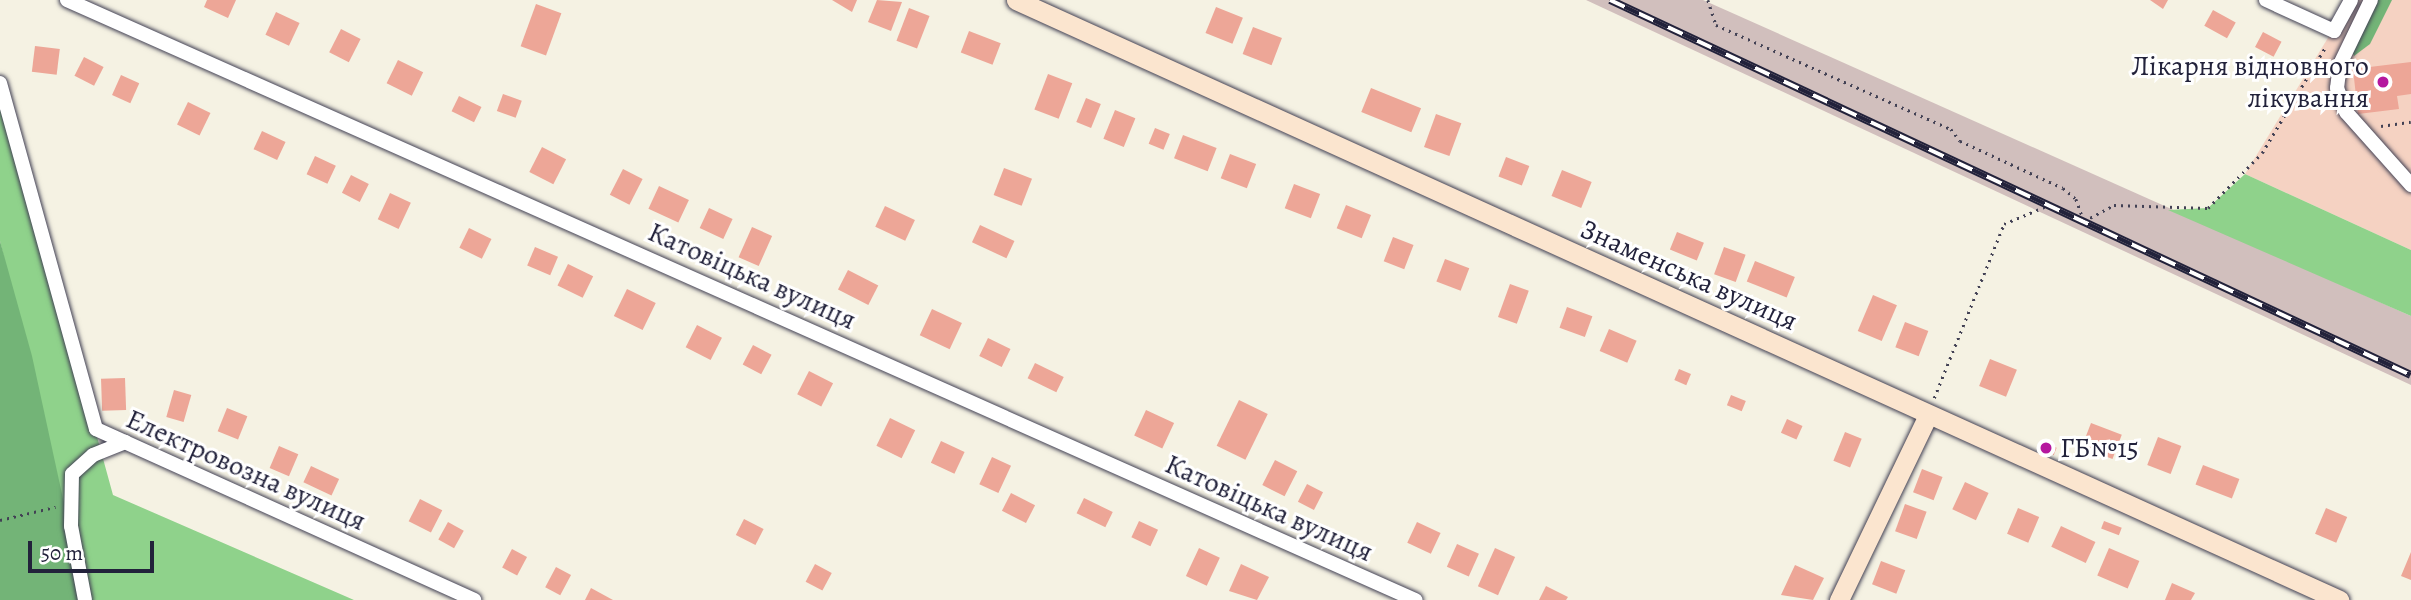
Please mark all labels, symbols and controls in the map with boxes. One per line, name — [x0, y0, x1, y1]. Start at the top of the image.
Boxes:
place label: Лікарня відновного лікування — [2131, 49, 2369, 115]
marker: Лікарня відновного лікування — [2375, 74, 2391, 90]
street label: Знаменська вулиця — [1575, 212, 1803, 338]
street label: Катовіцька вулиця — [643, 215, 861, 337]
street label: Електровозна вулиця — [121, 402, 371, 538]
place label: ГБ№15 — [2060, 431, 2139, 465]
marker: ГБ№15 — [2038, 440, 2054, 456]
street label: Катовіцька вулиця — [1160, 447, 1378, 569]
scale bar — [32, 526, 158, 570]
text: 50 m — [41, 539, 83, 567]

